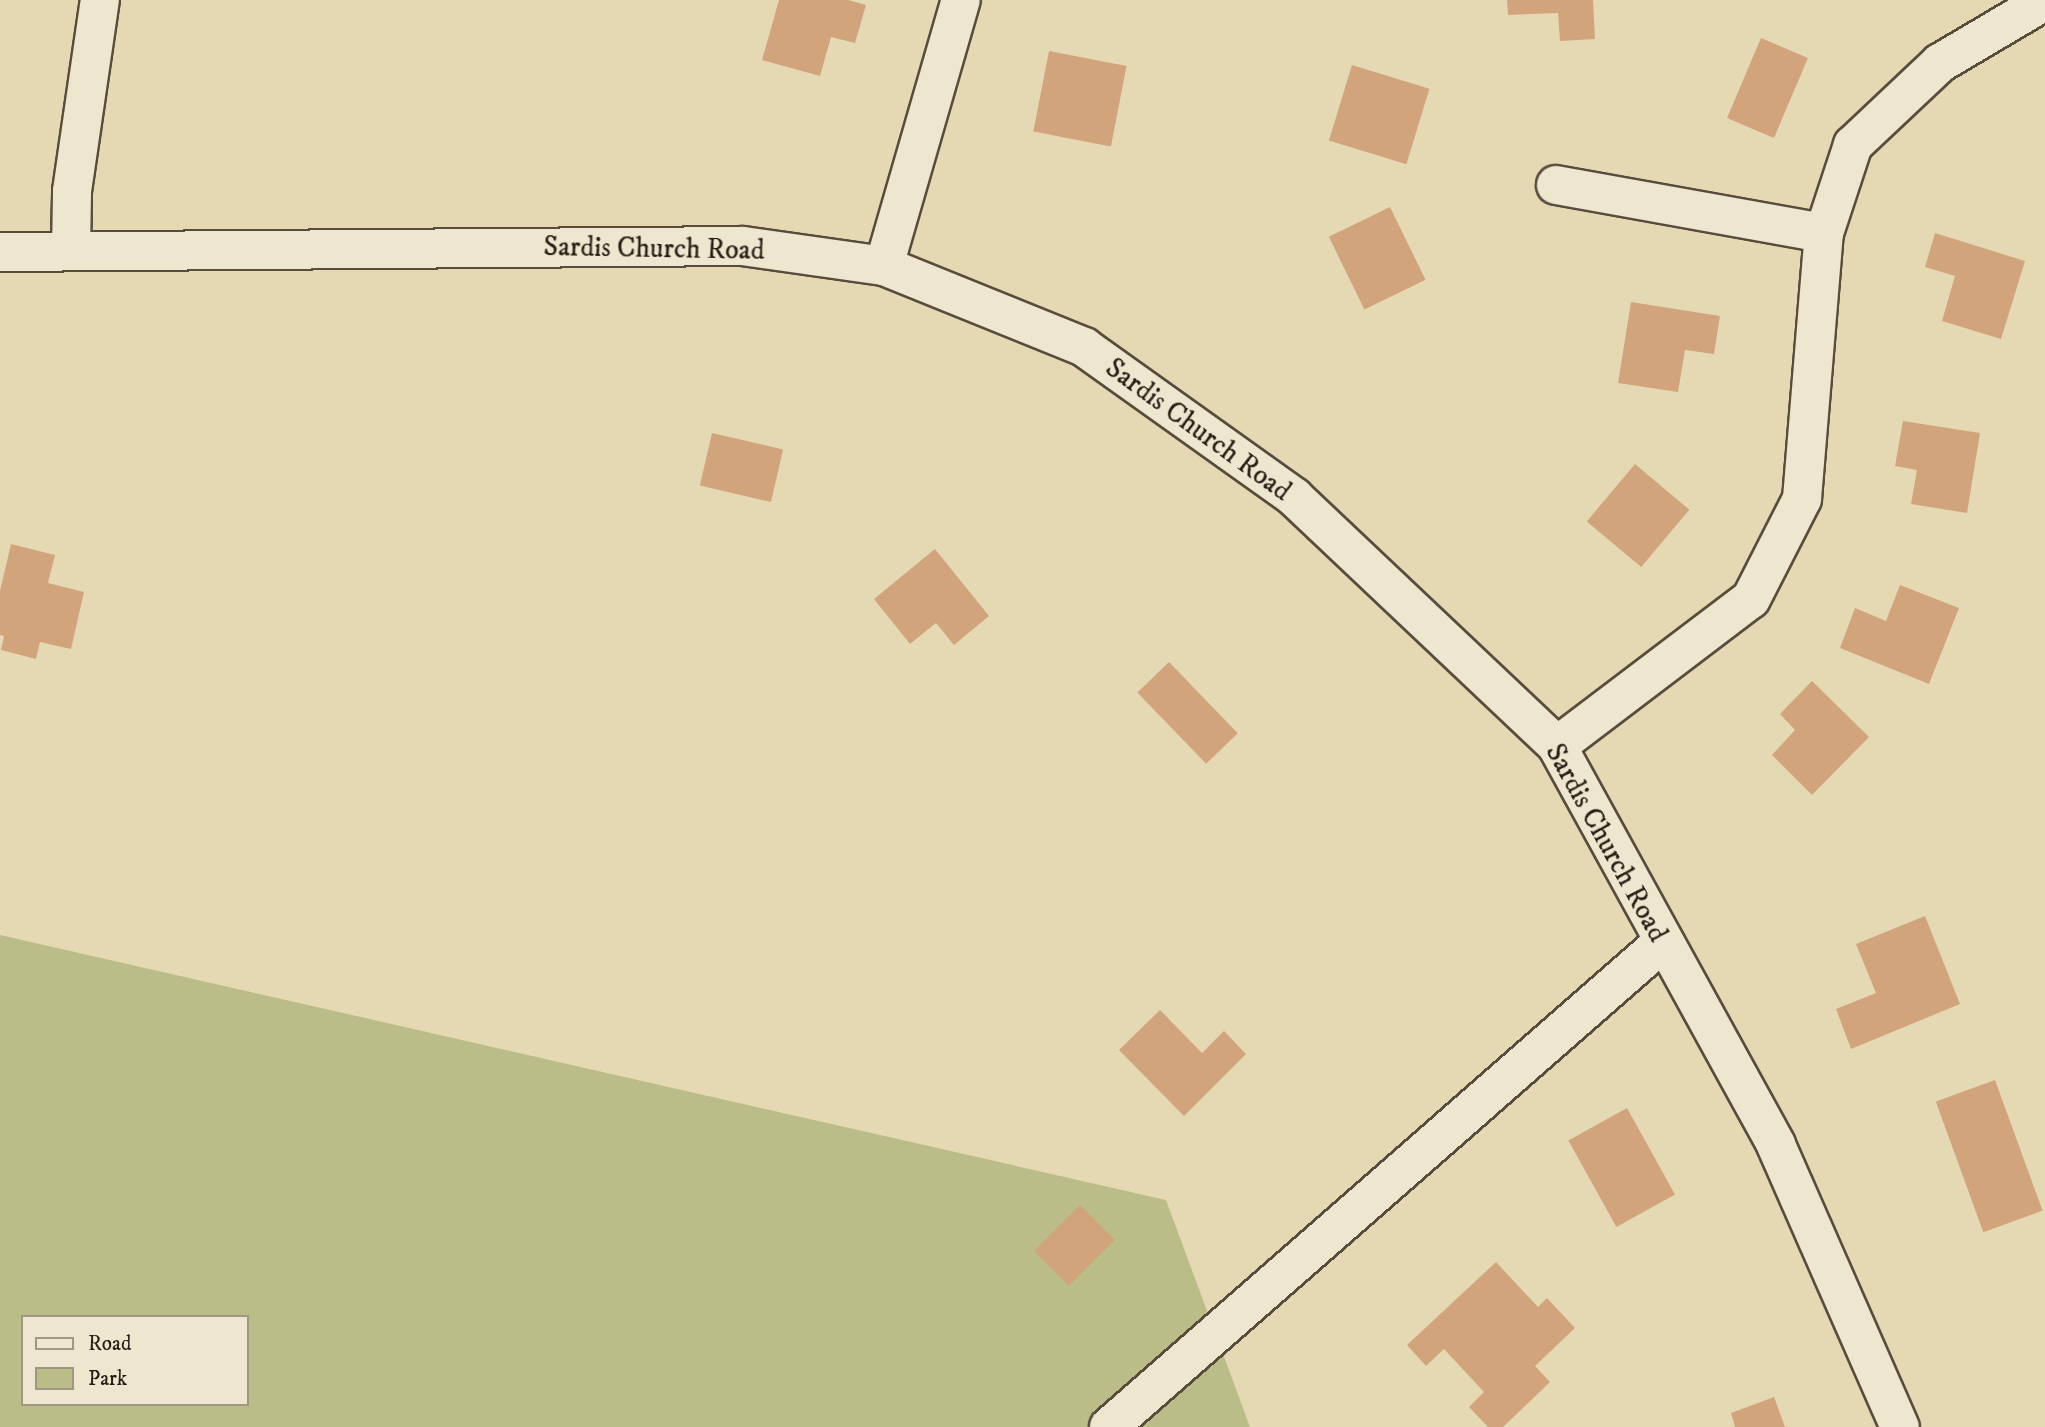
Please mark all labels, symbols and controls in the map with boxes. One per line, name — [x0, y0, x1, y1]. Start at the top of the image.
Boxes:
street label: Sardis Church Road — [543, 230, 765, 268]
street label: Sardis Church Road — [1099, 351, 1297, 509]
street label: Sardis Church Road — [1538, 738, 1674, 948]
legend — [21, 1315, 248, 1406]
text: Road — [88, 1331, 132, 1357]
text: Park — [88, 1366, 127, 1392]

